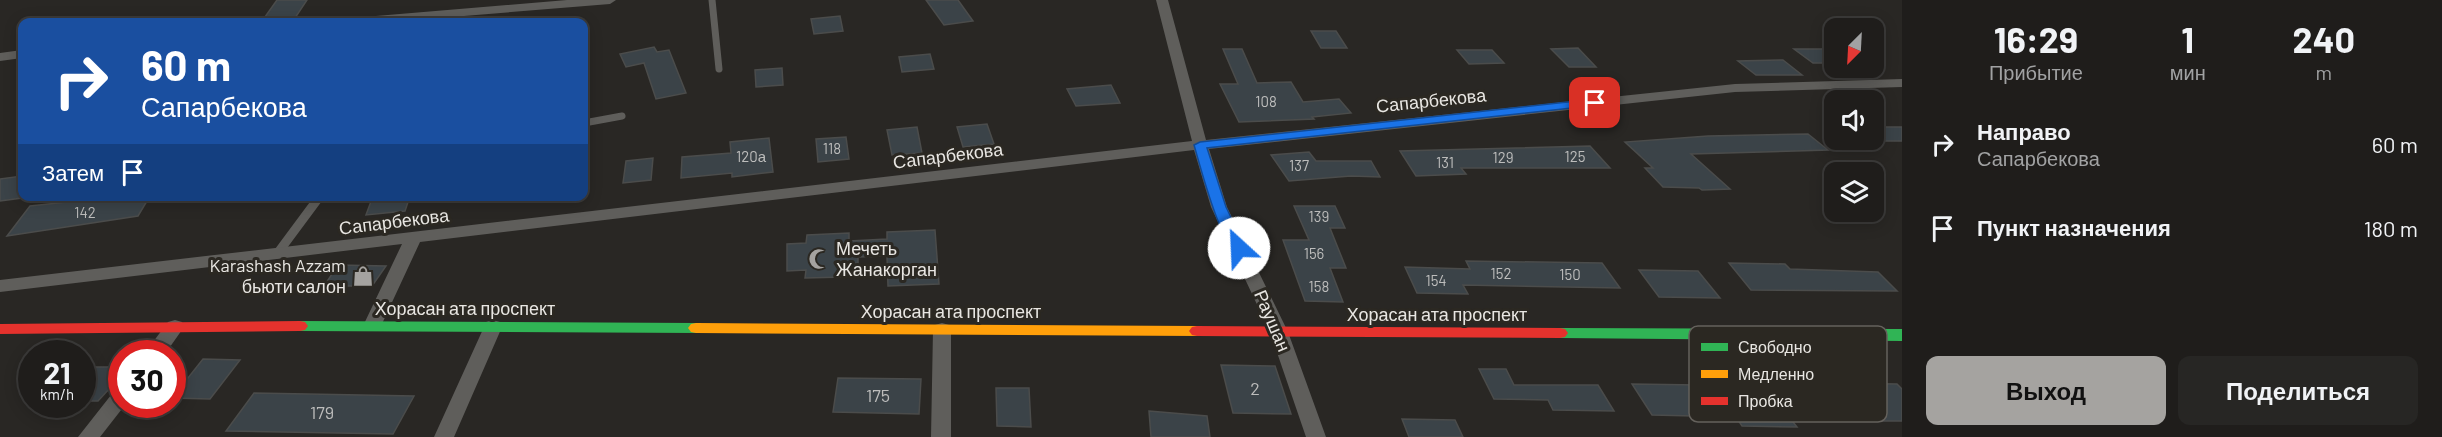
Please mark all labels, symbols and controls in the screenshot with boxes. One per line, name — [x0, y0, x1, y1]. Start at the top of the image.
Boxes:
text: 16:29 — [1994, 17, 2078, 60]
text: 1 — [2181, 17, 2194, 60]
text: 240 — [2293, 17, 2355, 60]
north arrow — [1824, 18, 1884, 78]
map controls — [1824, 18, 1884, 222]
text: 60 m — [141, 39, 231, 89]
icon: right — [42, 42, 120, 120]
text: Прибытие — [1989, 60, 2083, 84]
text: мин — [2170, 60, 2206, 84]
text: m — [2316, 60, 2332, 84]
pin — [1569, 77, 1620, 128]
street label: Сапарбекова — [1375, 83, 1488, 117]
icon: arrive — [1578, 86, 1611, 119]
text: Сапарбекова — [141, 90, 307, 122]
button: sound — [1824, 90, 1884, 150]
house number: 108 — [1255, 92, 1277, 110]
text: Направо — [1977, 118, 2071, 144]
icon: right — [1926, 128, 1959, 161]
text: 60 m — [2372, 131, 2418, 157]
street label: Сапарбекова — [892, 137, 1005, 173]
house number: 118 — [823, 139, 841, 157]
text: Сапарбекова — [1977, 146, 2100, 170]
house number: 120а — [736, 147, 767, 165]
house number: 125 — [1564, 147, 1586, 165]
house number: 129 — [1492, 148, 1514, 166]
house number: 131 — [1436, 153, 1454, 171]
icon: arrive — [116, 156, 149, 189]
house number: 137 — [1289, 156, 1309, 174]
text: Затем — [42, 159, 104, 185]
button: layers — [1824, 162, 1884, 222]
house number: 142 — [74, 203, 96, 221]
street label: Сапарбекова — [338, 203, 451, 239]
house number: 139 — [1309, 207, 1329, 225]
icon: arrive — [1926, 212, 1959, 245]
text: Пункт назначения — [1977, 214, 2171, 240]
text: 180 m — [2364, 215, 2418, 241]
position arrow — [1207, 216, 1271, 280]
place label: Мечеть Жанакорган — [836, 237, 937, 280]
house number: 156 — [1304, 244, 1324, 262]
mosque icon: Мечеть Жанакорган — [807, 247, 831, 271]
place label: Karashash Azzam бьюти салон — [210, 254, 346, 297]
shop icon: Karashash Azzam бьюти салон — [351, 264, 375, 288]
house number: 152 — [1490, 264, 1512, 282]
house number: 150 — [1559, 265, 1581, 283]
house number: 154 — [1425, 271, 1447, 289]
house number: 158 — [1309, 277, 1329, 295]
street label: Раушан — [1250, 287, 1296, 355]
street label: Хорасан ата проспект — [375, 297, 555, 319]
street label: Хорасан ата проспект — [861, 300, 1041, 322]
street label: Хорасан ата проспект — [1347, 303, 1527, 325]
legend — [1689, 326, 1887, 422]
text: Свободно — [1738, 337, 1812, 356]
speed limit sign: 30 — [108, 340, 186, 418]
text: 21 — [43, 354, 71, 390]
button: Выход — [1926, 356, 2166, 425]
button: Поделиться — [2178, 356, 2418, 425]
text: Медленно — [1738, 364, 1814, 383]
house number: 2 — [1250, 377, 1260, 399]
house number: 175 — [866, 384, 890, 406]
text: km/h — [40, 385, 74, 403]
text: Пробка — [1738, 391, 1793, 410]
house number: 179 — [310, 401, 334, 423]

